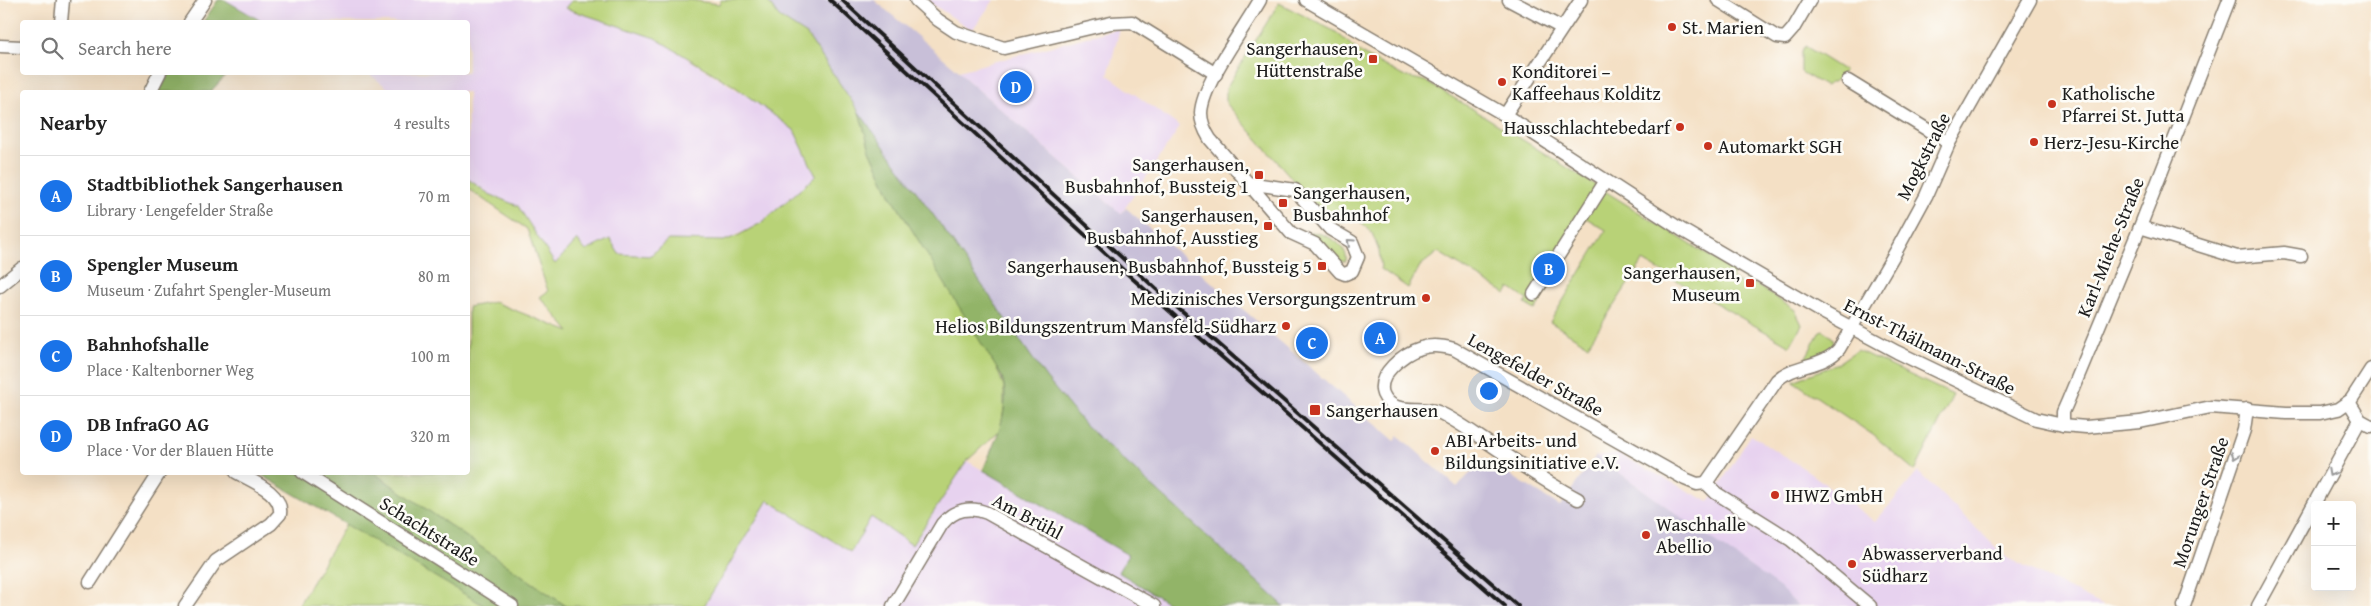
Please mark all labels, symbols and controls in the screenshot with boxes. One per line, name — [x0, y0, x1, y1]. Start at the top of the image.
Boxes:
place label: St. Marien — [1682, 13, 1764, 41]
search box — [20, 20, 470, 75]
marker: St. Marien — [1666, 21, 1678, 33]
icon: search — [38, 34, 66, 62]
text: Search here — [78, 34, 172, 62]
place label: Sangerhausen, Hüttenstraße — [1246, 34, 1363, 84]
marker: Sangerhausen, Hüttenstraße — [1367, 53, 1379, 65]
place label: Konditorei – Kaffeehaus Kolditz — [1512, 57, 1661, 107]
pin: D — [1000, 68, 1032, 106]
marker: Konditorei – Kaffeehaus Kolditz — [1496, 76, 1508, 88]
place label: Katholische Pfarrei St. Jutta — [2062, 79, 2185, 129]
marker: Katholische Pfarrei St. Jutta — [2046, 98, 2058, 110]
text: Nearby — [40, 107, 107, 138]
street label: Mogkstraße — [1889, 107, 1957, 205]
text: 4 results — [393, 111, 450, 135]
place label: Hausschlachtebedarf — [1504, 113, 1672, 141]
marker: Hausschlachtebedarf — [1674, 121, 1686, 133]
place label: Herz-Jesu-Kirche — [2044, 128, 2179, 156]
place label: Automarkt SGH — [1718, 132, 1842, 160]
marker: Herz-Jesu-Kirche — [2028, 136, 2040, 148]
marker: Automarkt SGH — [1702, 140, 1714, 152]
place label: Sangerhausen, Busbahnhof, Bussteig 1 — [1065, 150, 1249, 200]
marker: Sangerhausen, Busbahnhof, Bussteig 1 — [1253, 169, 1265, 181]
text: Stadtbibliothek Sangerhausen — [87, 170, 343, 198]
street label: Karl-Miehe-Straße — [2069, 173, 2151, 321]
place label: Sangerhausen, Busbahnhof — [1293, 178, 1410, 228]
text: A — [51, 184, 61, 208]
text: 70 m — [418, 184, 450, 208]
marker: Sangerhausen, Busbahnhof — [1277, 197, 1289, 209]
text: Library · Lengefelder Straße — [87, 198, 273, 222]
place label: Sangerhausen, Busbahnhof, Ausstieg — [1087, 201, 1259, 251]
marker: Sangerhausen, Busbahnhof, Ausstieg — [1262, 220, 1274, 232]
one-way arrow — [1346, 239, 1355, 248]
text: Spengler Museum — [87, 250, 238, 278]
pin: B — [1533, 250, 1565, 288]
place label: Sangerhausen, Busbahnhof, Bussteig 5 — [1007, 252, 1312, 280]
place label: Sangerhausen, Museum — [1623, 258, 1740, 308]
marker: Sangerhausen, Busbahnhof, Bussteig 5 — [1316, 260, 1328, 272]
text: B — [51, 264, 61, 288]
text: 80 m — [418, 264, 450, 288]
marker: Sangerhausen, Museum — [1744, 277, 1756, 289]
text: Museum · Zufahrt Spengler-Museum — [87, 278, 331, 302]
place label: Medizinisches Versorgungszentrum — [1131, 284, 1416, 312]
street label: Ernst-Thälmann-Straße — [1839, 290, 2021, 402]
marker: Medizinisches Versorgungszentrum — [1420, 292, 1432, 304]
place label: Helios Bildungszentrum Mansfeld-Südharz — [935, 312, 1276, 340]
pin: A — [1364, 319, 1396, 357]
marker: Helios Bildungszentrum Mansfeld-Südharz — [1280, 320, 1292, 332]
pin: C — [1296, 324, 1328, 362]
street label: Lengefelder Straße — [1463, 325, 1609, 423]
text: Bahnhofshalle — [87, 330, 209, 358]
text: C — [51, 344, 61, 368]
text: 100 m — [410, 344, 450, 368]
text: Place · Kaltenborner Weg — [87, 358, 254, 382]
your location — [1476, 378, 1502, 404]
place label: Sangerhausen — [1326, 396, 1439, 424]
marker: Sangerhausen — [1308, 403, 1322, 417]
text: DB InfraGO AG — [87, 410, 209, 438]
text: D — [51, 424, 61, 448]
text: 320 m — [410, 424, 450, 448]
place label: ABI Arbeits- und Bildungsinitiative e.V. — [1445, 426, 1619, 476]
street label: Morunger Straße — [2164, 433, 2236, 571]
text: Place · Vor der Blauen Hütte — [87, 438, 274, 462]
marker: ABI Arbeits- und Bildungsinitiative e.V. — [1429, 445, 1441, 457]
one-way arrow — [2231, 452, 2241, 460]
one-way arrow — [2327, 467, 2337, 476]
place label: IHWZ GmbH — [1785, 481, 1883, 509]
street label: Am Brühl — [988, 486, 1068, 546]
street label: Schachtstraße — [374, 489, 486, 573]
marker: IHWZ GmbH — [1769, 489, 1781, 501]
map controls — [2311, 501, 2356, 591]
button: + — [2311, 501, 2356, 546]
place label: Waschhalle Abellio — [1656, 510, 1746, 560]
marker: Waschhalle Abellio — [1640, 529, 1652, 541]
place label: Abwasserverband Südharz — [1862, 539, 2004, 589]
button: − — [2311, 546, 2356, 591]
marker: Abwasserverband Südharz — [1846, 558, 1858, 570]

